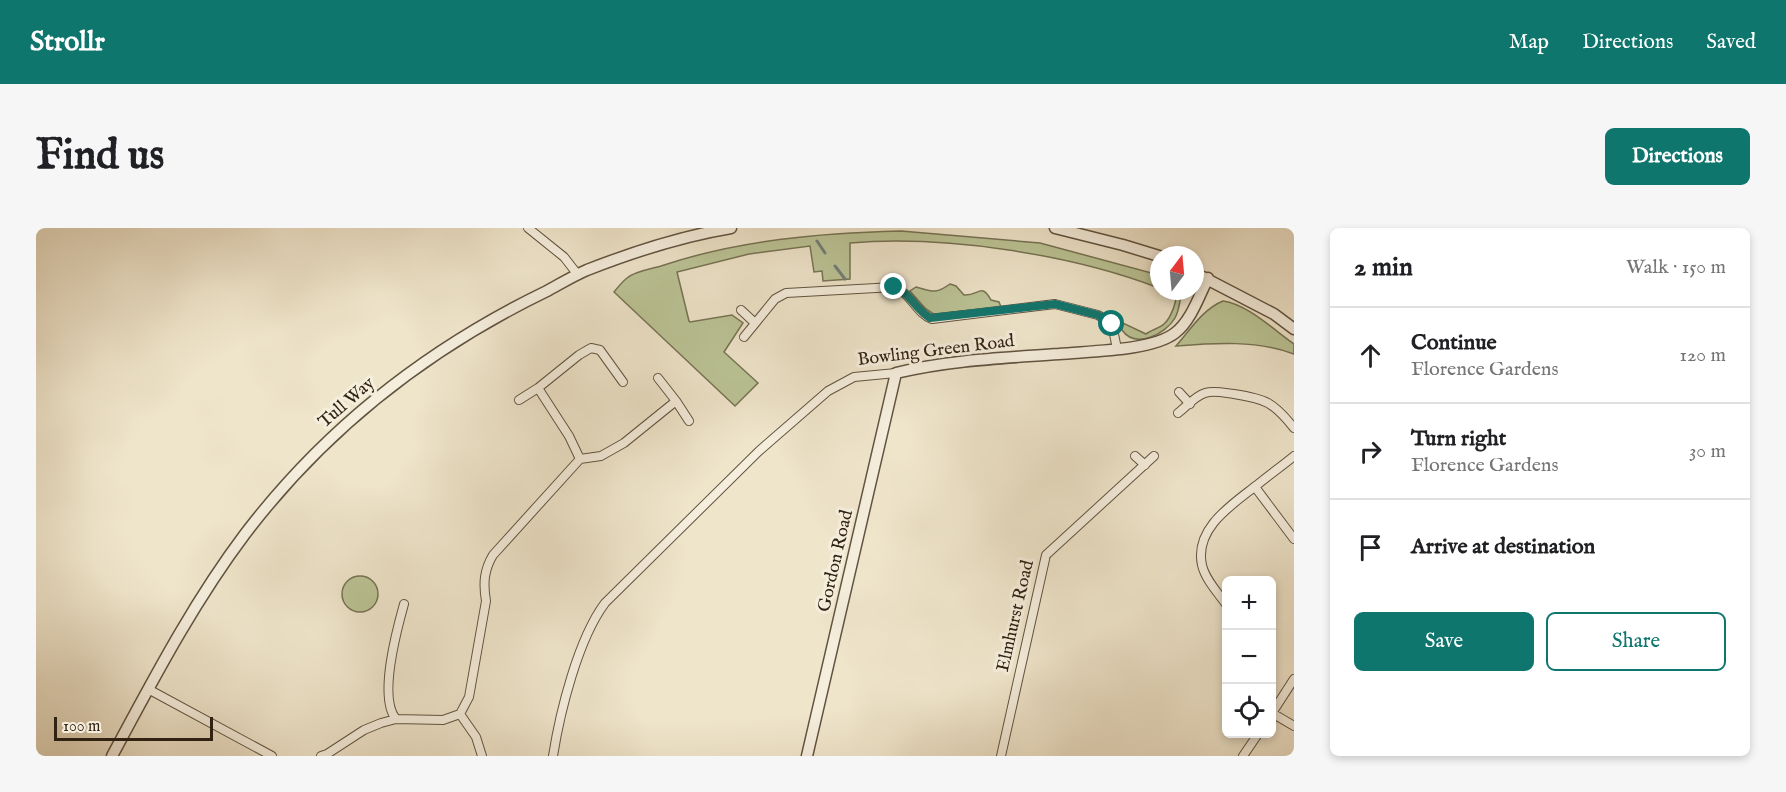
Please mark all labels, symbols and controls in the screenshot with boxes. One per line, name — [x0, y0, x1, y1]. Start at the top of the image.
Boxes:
text: Strollr — [30, 25, 105, 60]
text: Map — [1509, 29, 1549, 56]
text: Directions — [1582, 29, 1673, 56]
text: Saved — [1706, 29, 1756, 56]
button: Directions — [1605, 128, 1750, 185]
text: Find us — [36, 130, 164, 183]
north arrow — [1150, 246, 1204, 300]
text: 2 min — [1354, 251, 1413, 284]
text: Walk · 150 m — [1626, 255, 1726, 280]
route end — [880, 273, 906, 299]
route start — [1098, 310, 1124, 336]
text: Continue — [1411, 329, 1497, 357]
street label: Bowling Green Road — [856, 330, 1016, 372]
icon: ahead — [1354, 339, 1387, 372]
text: 120 m — [1680, 343, 1726, 368]
text: Florence Gardens — [1411, 357, 1559, 382]
street label: Tull Way — [314, 372, 380, 434]
text: Turn right — [1411, 425, 1506, 453]
icon: right — [1354, 435, 1387, 468]
text: 30 m — [1689, 439, 1726, 464]
text: Florence Gardens — [1411, 453, 1559, 478]
street label: Gordon Road — [813, 507, 859, 614]
icon: arrive — [1354, 531, 1387, 564]
text: Arrive at destination — [1411, 533, 1595, 561]
street label: Elmhurst Road — [992, 558, 1040, 674]
map controls — [1222, 576, 1276, 738]
button: + — [1222, 576, 1276, 630]
button: Save — [1354, 612, 1534, 671]
button: Share — [1546, 612, 1726, 671]
button: − — [1222, 630, 1276, 684]
button: locate — [1222, 684, 1276, 738]
scale bar — [54, 714, 213, 742]
text: 100 m — [63, 717, 100, 737]

